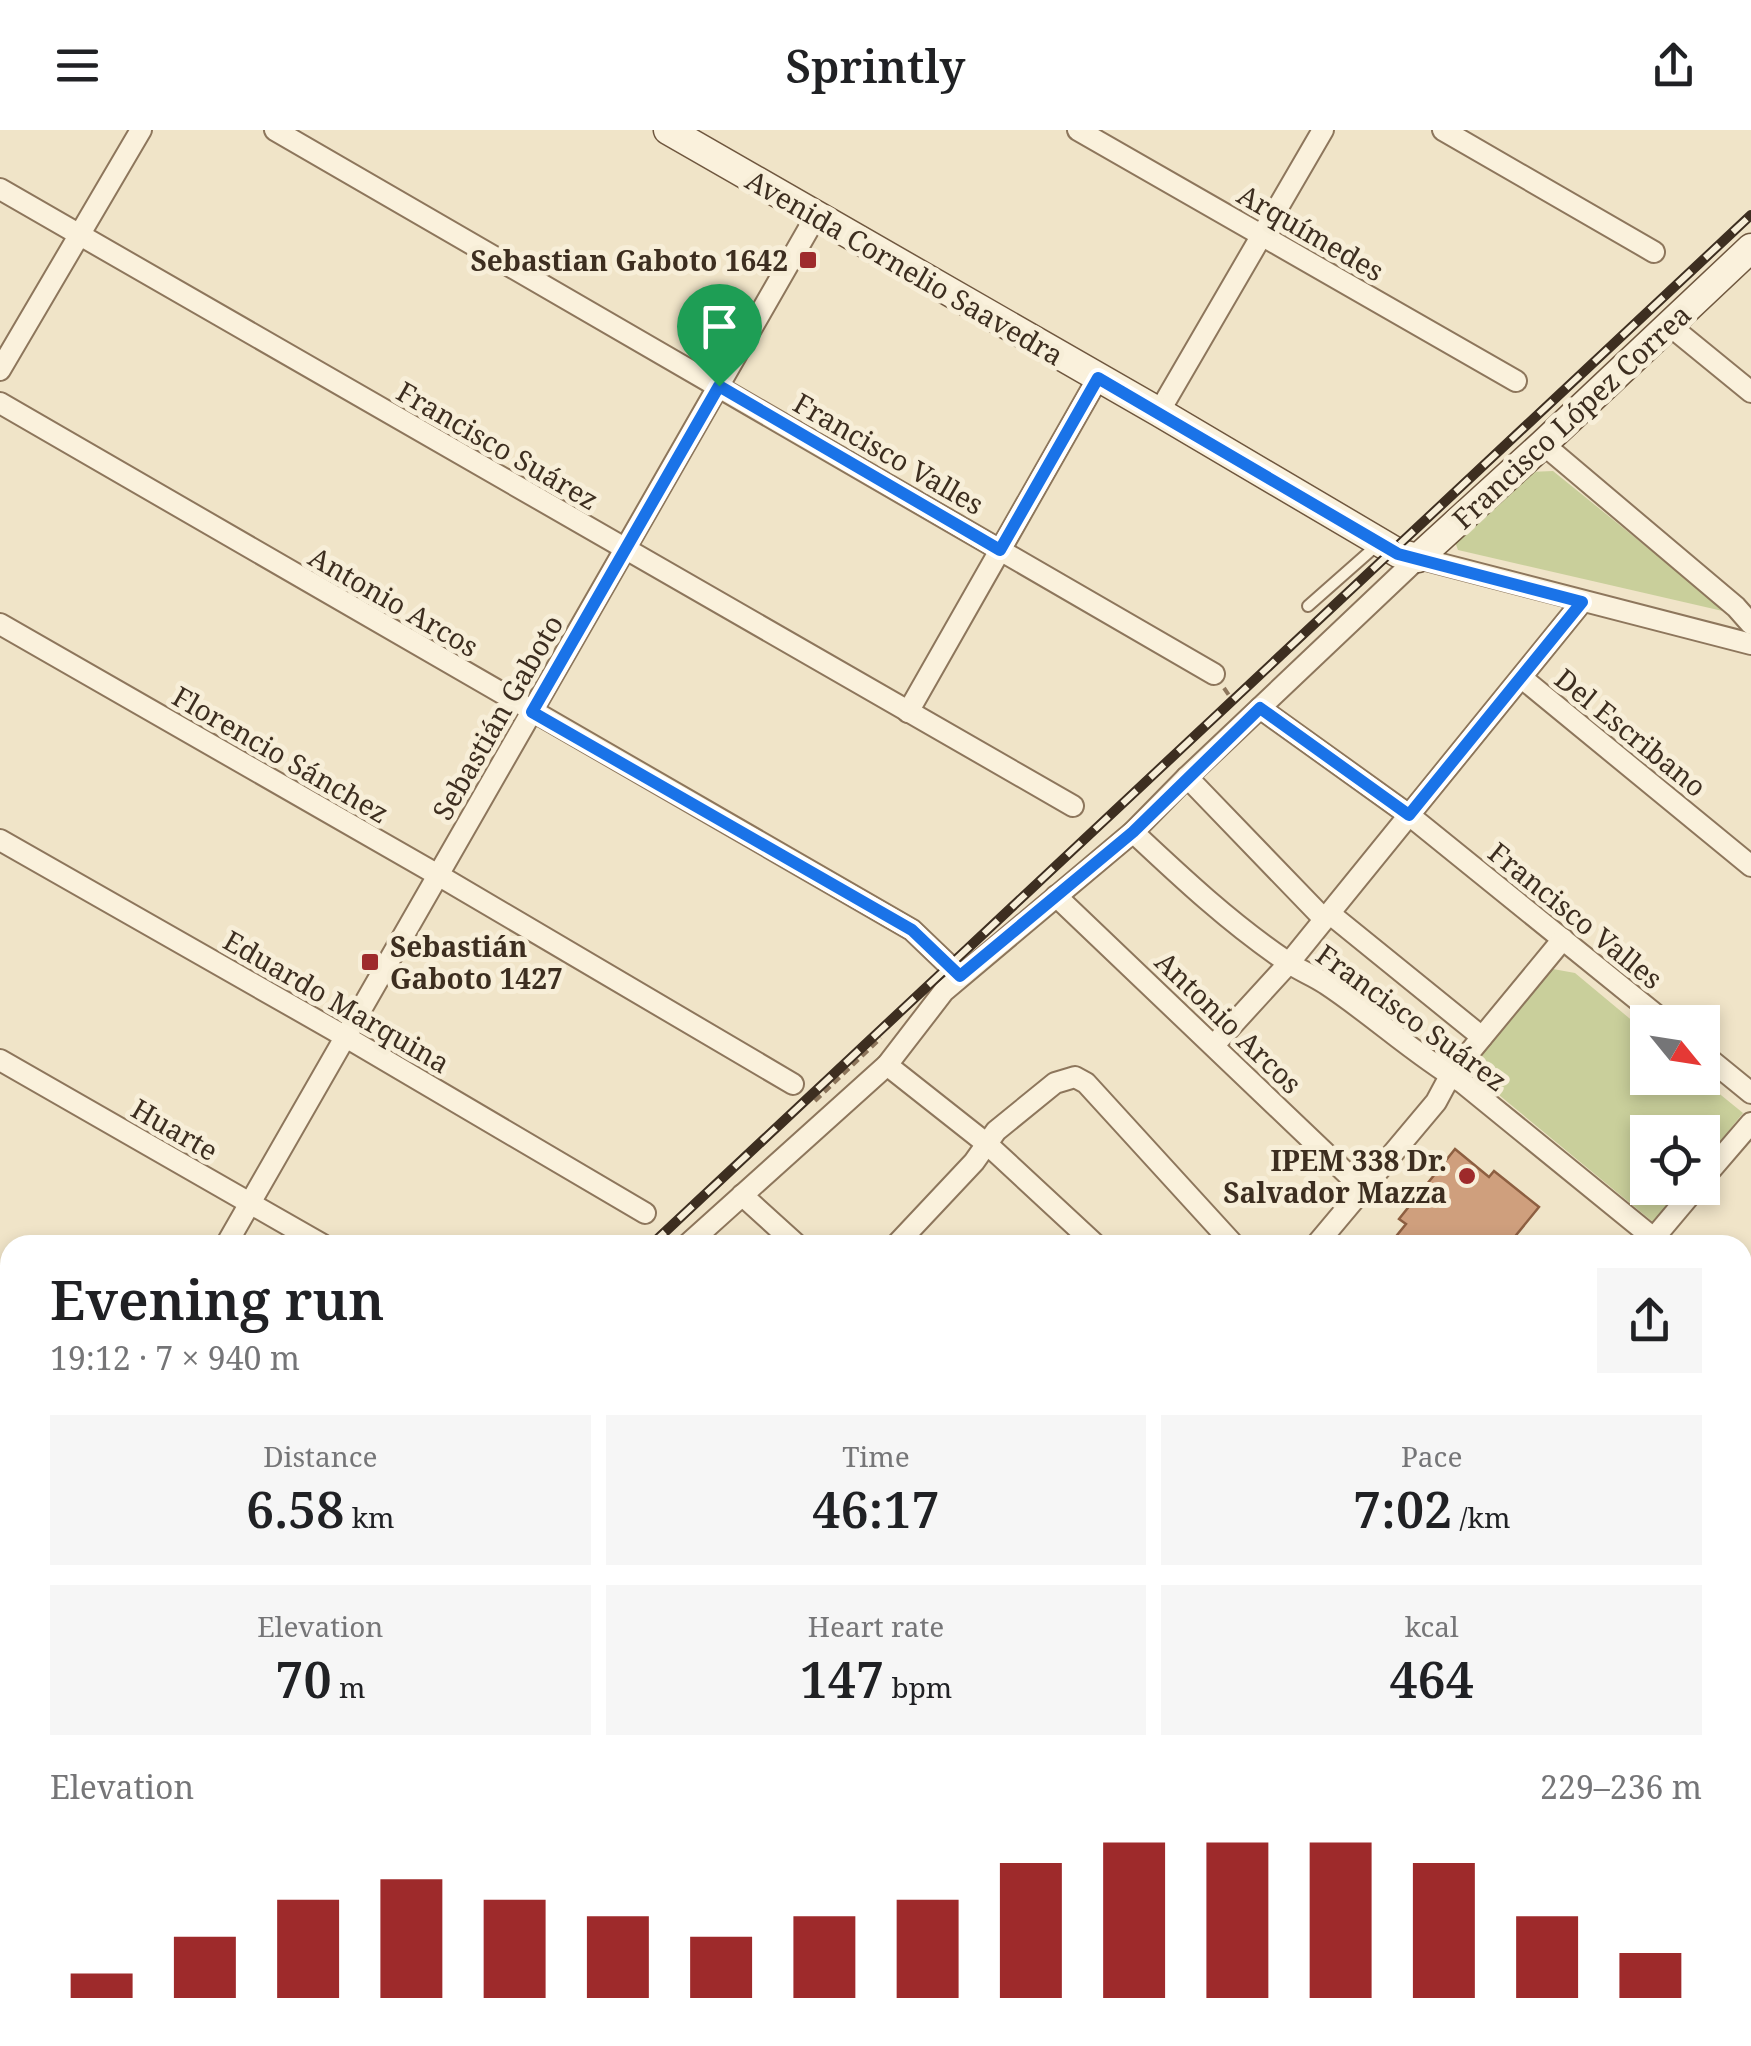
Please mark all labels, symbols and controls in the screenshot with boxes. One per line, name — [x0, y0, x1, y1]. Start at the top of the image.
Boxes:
text: Sprintly — [786, 35, 965, 96]
icon: menu — [50, 38, 105, 93]
icon: share — [1646, 38, 1701, 93]
street label: Avenida Cornelio Saavedra — [739, 160, 1071, 374]
street label: Arquímedes — [1231, 175, 1391, 289]
place label: Sebastian Gaboto 1642 — [471, 241, 788, 279]
marker: Sebastian Gaboto 1642 — [797, 249, 819, 271]
pin — [677, 284, 762, 387]
street label: Francisco López Correa — [1443, 295, 1699, 537]
icon: arrive — [692, 299, 747, 354]
street label: Francisco Suárez — [390, 372, 606, 518]
street label: Francisco Valles — [787, 383, 991, 523]
street label: Antonio Arcos — [302, 537, 486, 665]
street label: Sebastián Gaboto — [423, 608, 571, 826]
street label: Del Escribano — [1547, 659, 1715, 805]
street label: Florencio Sánchez — [166, 677, 396, 831]
street label: Francisco Valles — [1481, 833, 1671, 997]
street label: Eduardo Marquina — [217, 921, 457, 1081]
place label: Sebastián Gaboto 1427 — [390, 927, 563, 997]
street label: Francisco Suárez — [1309, 935, 1515, 1099]
street label: Antonio Arcos — [1148, 942, 1310, 1102]
marker: Sebastián Gaboto 1427 — [359, 951, 381, 973]
north arrow — [1630, 1005, 1720, 1095]
map controls — [1630, 1005, 1720, 1205]
street label: Huarte — [125, 1089, 225, 1169]
button: locate — [1630, 1115, 1720, 1205]
place label: IPEM 338 Dr. Salvador Mazza — [1223, 1141, 1447, 1211]
marker: IPEM 338 Dr. Salvador Mazza — [1456, 1165, 1478, 1187]
text: Evening run — [50, 1261, 385, 1336]
button: share — [1597, 1268, 1702, 1373]
text: 19:12 · 7 × 940 m — [50, 1336, 300, 1379]
text: Distance — [263, 1437, 378, 1475]
text: Time — [842, 1437, 910, 1475]
text: Pace — [1401, 1437, 1462, 1475]
text: 6.58 — [246, 1475, 344, 1543]
text: 46:17 — [812, 1475, 940, 1543]
text: 7:02 — [1353, 1475, 1452, 1543]
text: km — [344, 1498, 395, 1536]
text: /km — [1452, 1498, 1510, 1536]
text: Elevation — [257, 1607, 383, 1645]
text: Heart rate — [808, 1607, 944, 1645]
text: kcal — [1405, 1607, 1459, 1645]
text: 70 — [275, 1645, 332, 1713]
text: 147 — [800, 1645, 884, 1713]
text: 464 — [1389, 1645, 1474, 1713]
text: m — [332, 1668, 365, 1706]
text: bpm — [884, 1668, 952, 1706]
text: Elevation — [50, 1765, 194, 1808]
text: 229–236 m — [1540, 1765, 1702, 1808]

